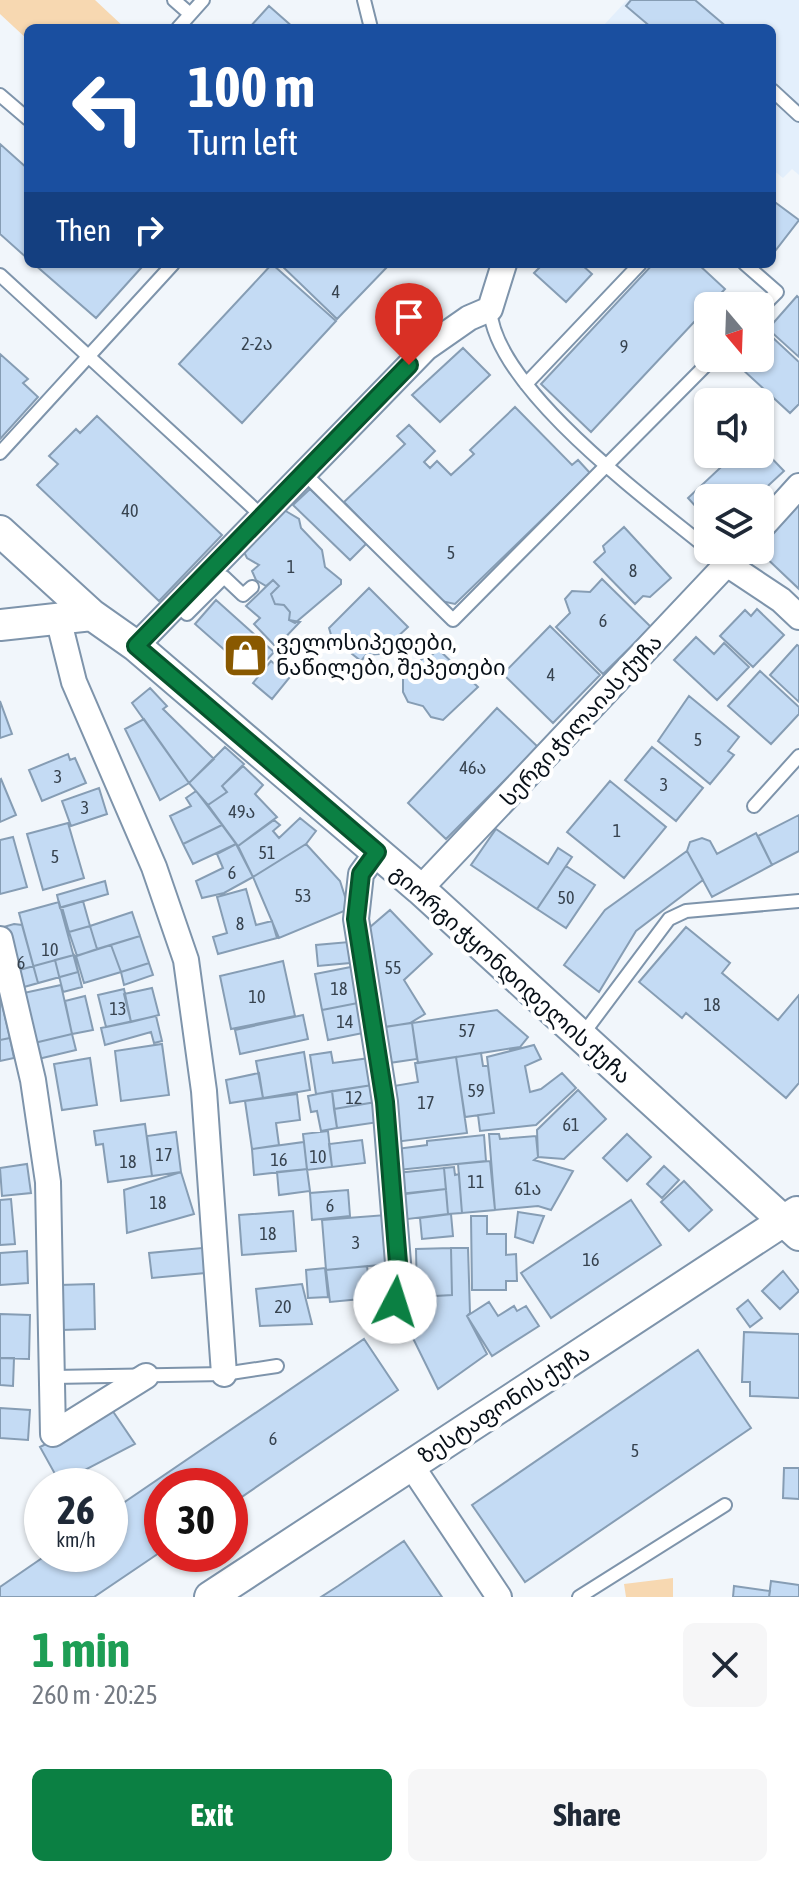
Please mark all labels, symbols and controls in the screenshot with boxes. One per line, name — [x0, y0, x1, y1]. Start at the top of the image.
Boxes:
text: 100 m — [188, 55, 315, 119]
icon: left — [56, 56, 160, 160]
text: Turn left — [188, 121, 298, 163]
icon: right — [127, 208, 171, 252]
text: Then — [56, 213, 111, 247]
house number: 4 — [332, 281, 340, 302]
pin — [375, 283, 443, 365]
north arrow — [694, 292, 774, 372]
map controls — [694, 292, 774, 564]
icon: arrive — [387, 295, 431, 339]
house number: 2-2ა — [241, 333, 273, 354]
house number: 9 — [620, 336, 628, 357]
button: sound — [694, 388, 774, 468]
button: layers — [694, 484, 774, 564]
house number: 40 — [122, 500, 138, 521]
house number: 5 — [447, 542, 455, 563]
house number: 1 — [287, 556, 295, 577]
house number: 8 — [629, 560, 637, 581]
house number: 6 — [599, 610, 607, 631]
place label: ველოსიპედები, ნაწილები, შეპეთები — [276, 629, 506, 681]
street label: სერგი ჭილაიას ქუჩა — [495, 629, 668, 812]
shop icon: ველოსიპედები, ნაწილები, შეპეთები — [221, 631, 269, 679]
house number: 4 — [547, 664, 555, 685]
house number: 5 — [694, 729, 702, 750]
house number: 46ა — [460, 757, 486, 778]
house number: 3 — [54, 766, 62, 787]
house number: 3 — [660, 774, 668, 795]
house number: 3 — [81, 797, 89, 818]
house number: 49ა — [229, 801, 255, 822]
house number: 1 — [613, 820, 621, 841]
house number: 51 — [259, 842, 275, 863]
house number: 5 — [51, 846, 59, 867]
street label: გიორგი ჭყონდიდელის ქუჩა — [385, 859, 636, 1090]
house number: 6 — [228, 862, 236, 883]
house number: 53 — [295, 885, 311, 906]
house number: 50 — [558, 887, 574, 908]
house number: 8 — [236, 913, 244, 934]
house number: 10 — [42, 939, 58, 960]
house number: 6 — [17, 952, 25, 973]
house number: 55 — [385, 957, 401, 978]
house number: 18 — [331, 978, 347, 999]
house number: 10 — [249, 986, 265, 1007]
house number: 18 — [704, 994, 720, 1015]
house number: 13 — [110, 998, 126, 1019]
house number: 14 — [337, 1011, 353, 1032]
house number: 57 — [459, 1020, 475, 1041]
house number: 59 — [468, 1080, 484, 1101]
house number: 12 — [346, 1087, 362, 1108]
house number: 17 — [418, 1092, 434, 1113]
house number: 61 — [563, 1114, 579, 1135]
house number: 17 — [156, 1144, 172, 1165]
house number: 10 — [310, 1146, 326, 1167]
house number: 16 — [271, 1149, 287, 1170]
house number: 18 — [120, 1151, 136, 1172]
house number: 11 — [468, 1171, 484, 1192]
house number: 61ა — [515, 1178, 541, 1199]
house number: 18 — [150, 1192, 166, 1213]
house number: 6 — [326, 1195, 334, 1216]
house number: 18 — [260, 1223, 276, 1244]
house number: 3 — [352, 1232, 360, 1253]
house number: 16 — [583, 1249, 599, 1270]
position arrow — [353, 1260, 437, 1344]
house number: 20 — [275, 1296, 291, 1317]
street label: ზესტაფონის ქუჩა — [414, 1339, 594, 1469]
house number: 6 — [269, 1428, 277, 1449]
house number: 5 — [631, 1440, 639, 1461]
speed limit sign: 30 — [144, 1468, 248, 1572]
text: 26 — [57, 1487, 95, 1532]
text: km/h — [56, 1528, 96, 1551]
text: 1 min — [32, 1622, 130, 1677]
button: close — [683, 1623, 767, 1707]
text: 260 m · 20:25 — [32, 1680, 158, 1710]
button: Exit — [32, 1769, 392, 1861]
button: Share — [408, 1769, 767, 1861]

